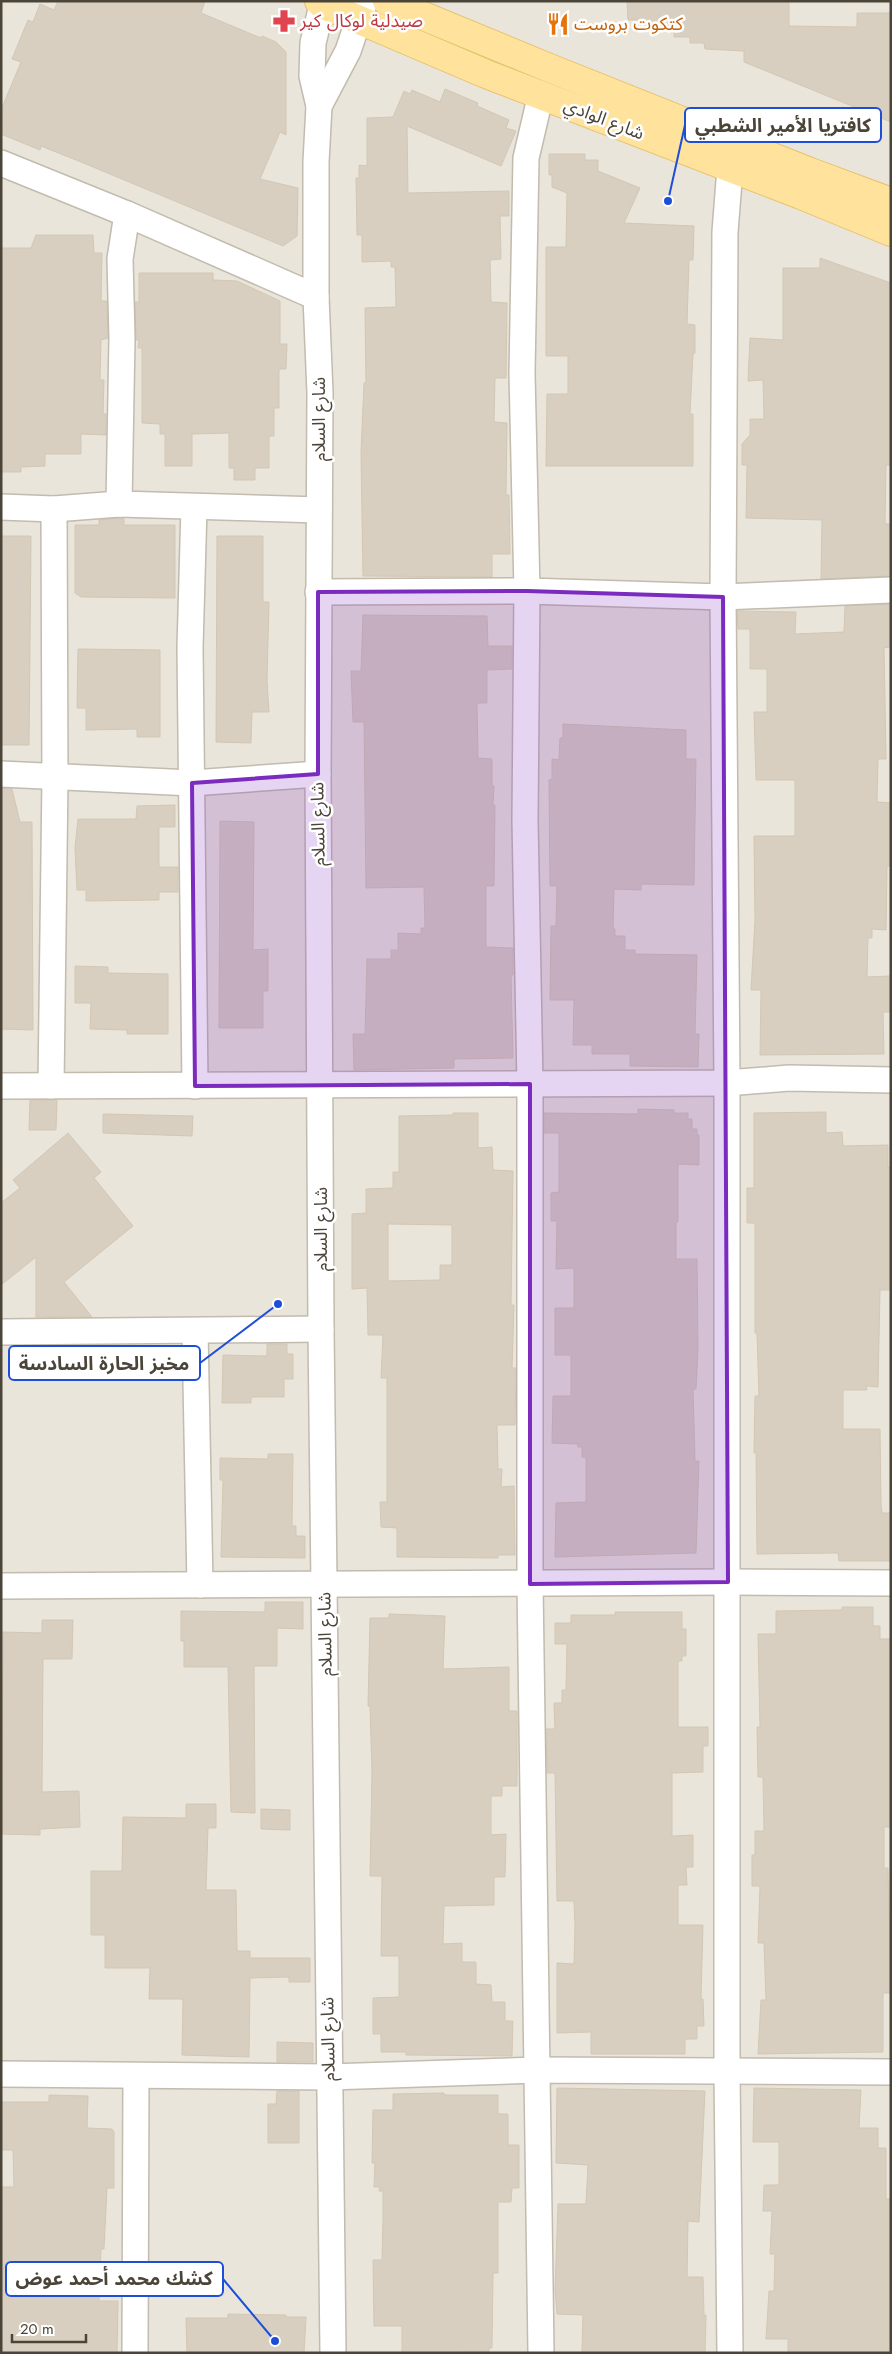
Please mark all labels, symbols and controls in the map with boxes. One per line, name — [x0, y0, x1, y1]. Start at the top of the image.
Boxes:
pharmacy icon: صيدلية لوكال كير — [271, 8, 297, 34]
place label: صيدلية لوكال كير — [299, 8, 423, 34]
restaurant icon: كتكوت بروست — [545, 11, 571, 37]
place label: كتكوت بروست — [574, 11, 683, 37]
street label: شارع الوادي — [560, 92, 648, 147]
callout: كافتريا الأمير الشطبي — [685, 108, 881, 142]
text: كافتريا الأمير الشطبي — [695, 112, 871, 140]
street label: شارع السلام — [306, 377, 333, 461]
street label: شارع السلام — [304, 782, 333, 866]
street label: شارع السلام — [308, 1187, 335, 1271]
callout: مخبز الحارة السادسة — [9, 1346, 200, 1380]
text: مخبز الحارة السادسة — [19, 1350, 189, 1377]
street label: شارع السلام — [311, 1592, 340, 1676]
street label: شارع السلام — [314, 1997, 343, 2081]
callout: كشك محمد أحمد عوض — [6, 2262, 223, 2296]
text: كشك محمد أحمد عوض — [15, 2265, 213, 2292]
scale bar — [12, 2312, 86, 2344]
text: 20 m — [20, 2318, 54, 2340]

